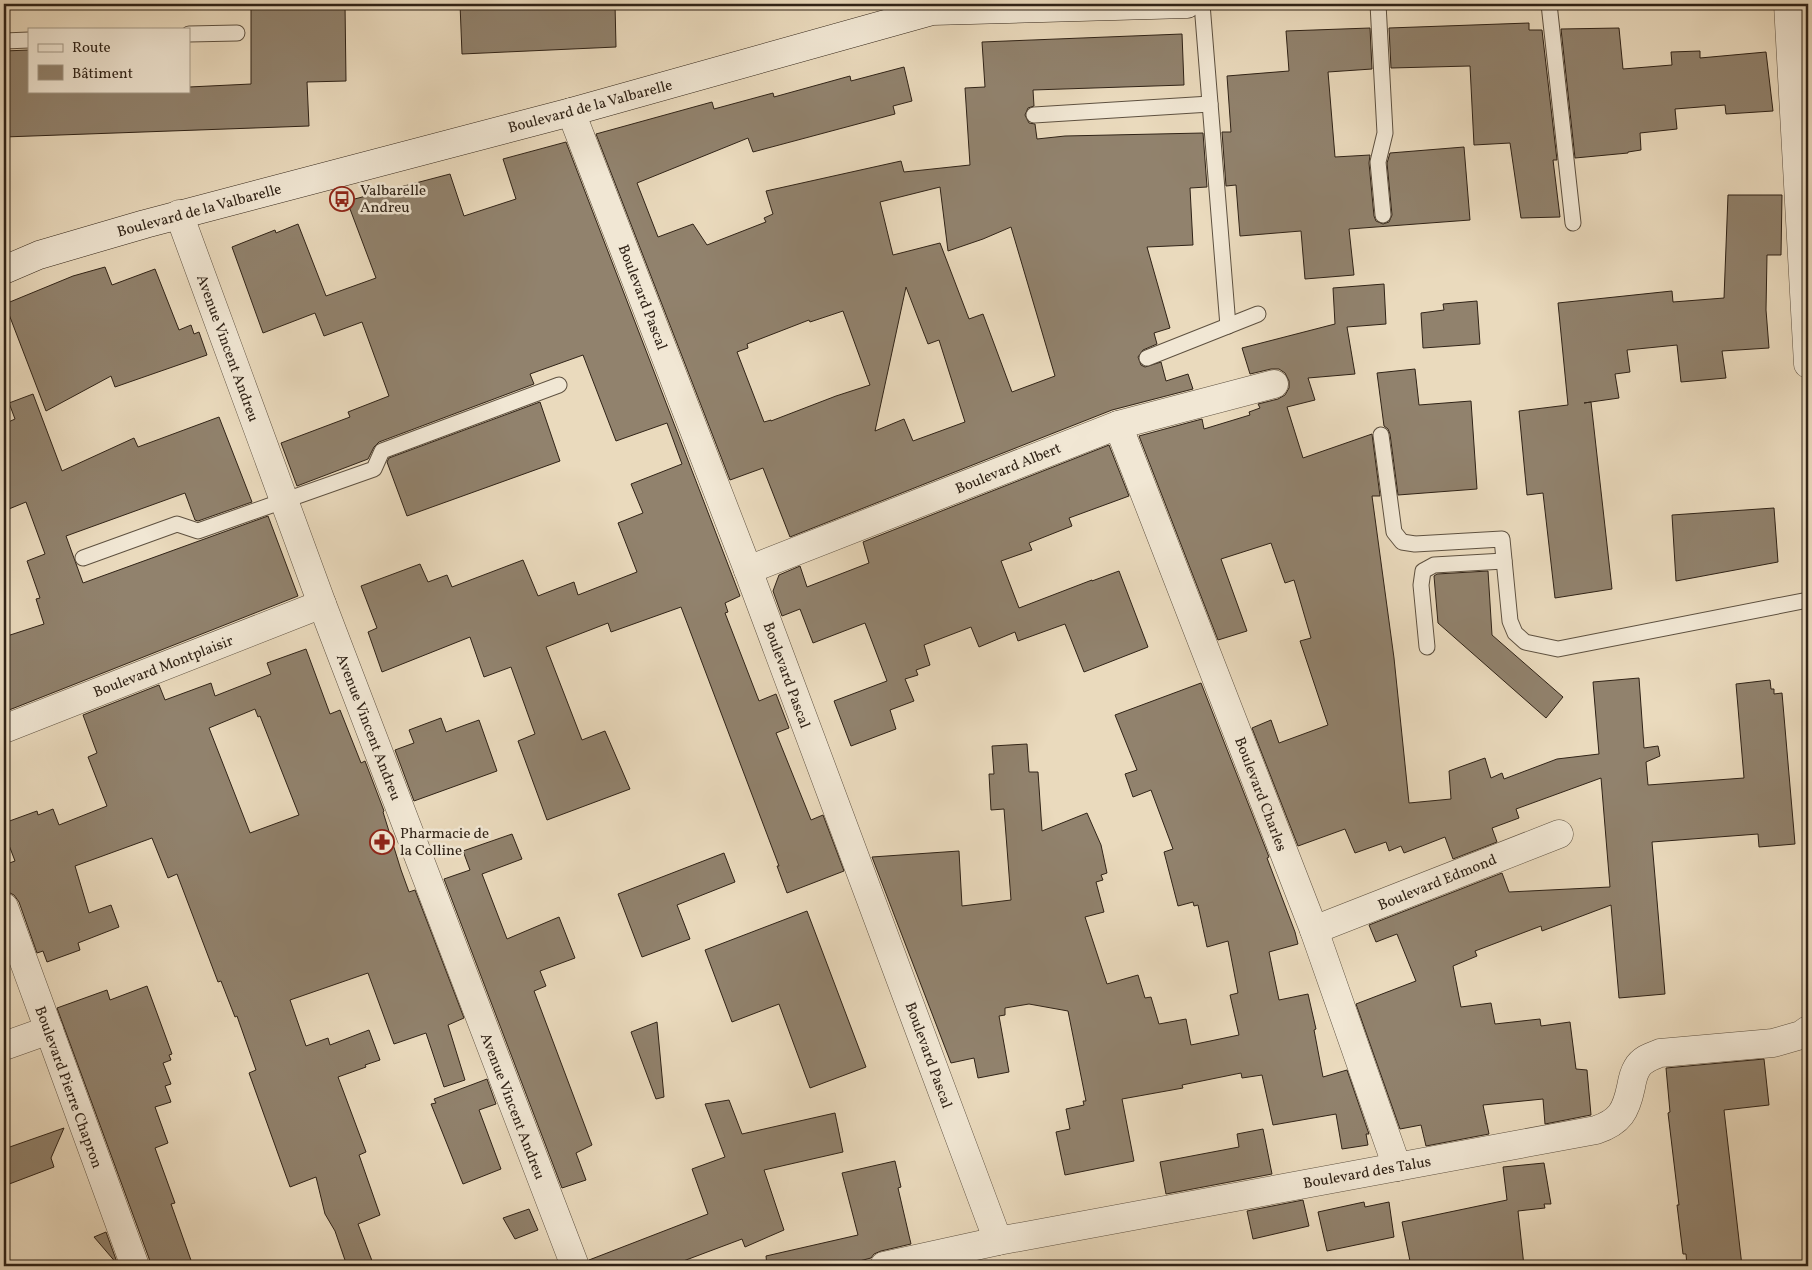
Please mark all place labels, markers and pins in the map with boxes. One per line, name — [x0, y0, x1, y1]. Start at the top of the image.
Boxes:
place label: Valbarelle Andreu — [360, 181, 426, 219]
bus stop icon: Valbarelle Andreu — [329, 186, 355, 212]
place label: Pharmacie de la Colline — [400, 824, 489, 862]
pharmacy icon: Pharmacie de la Colline — [369, 829, 395, 855]

